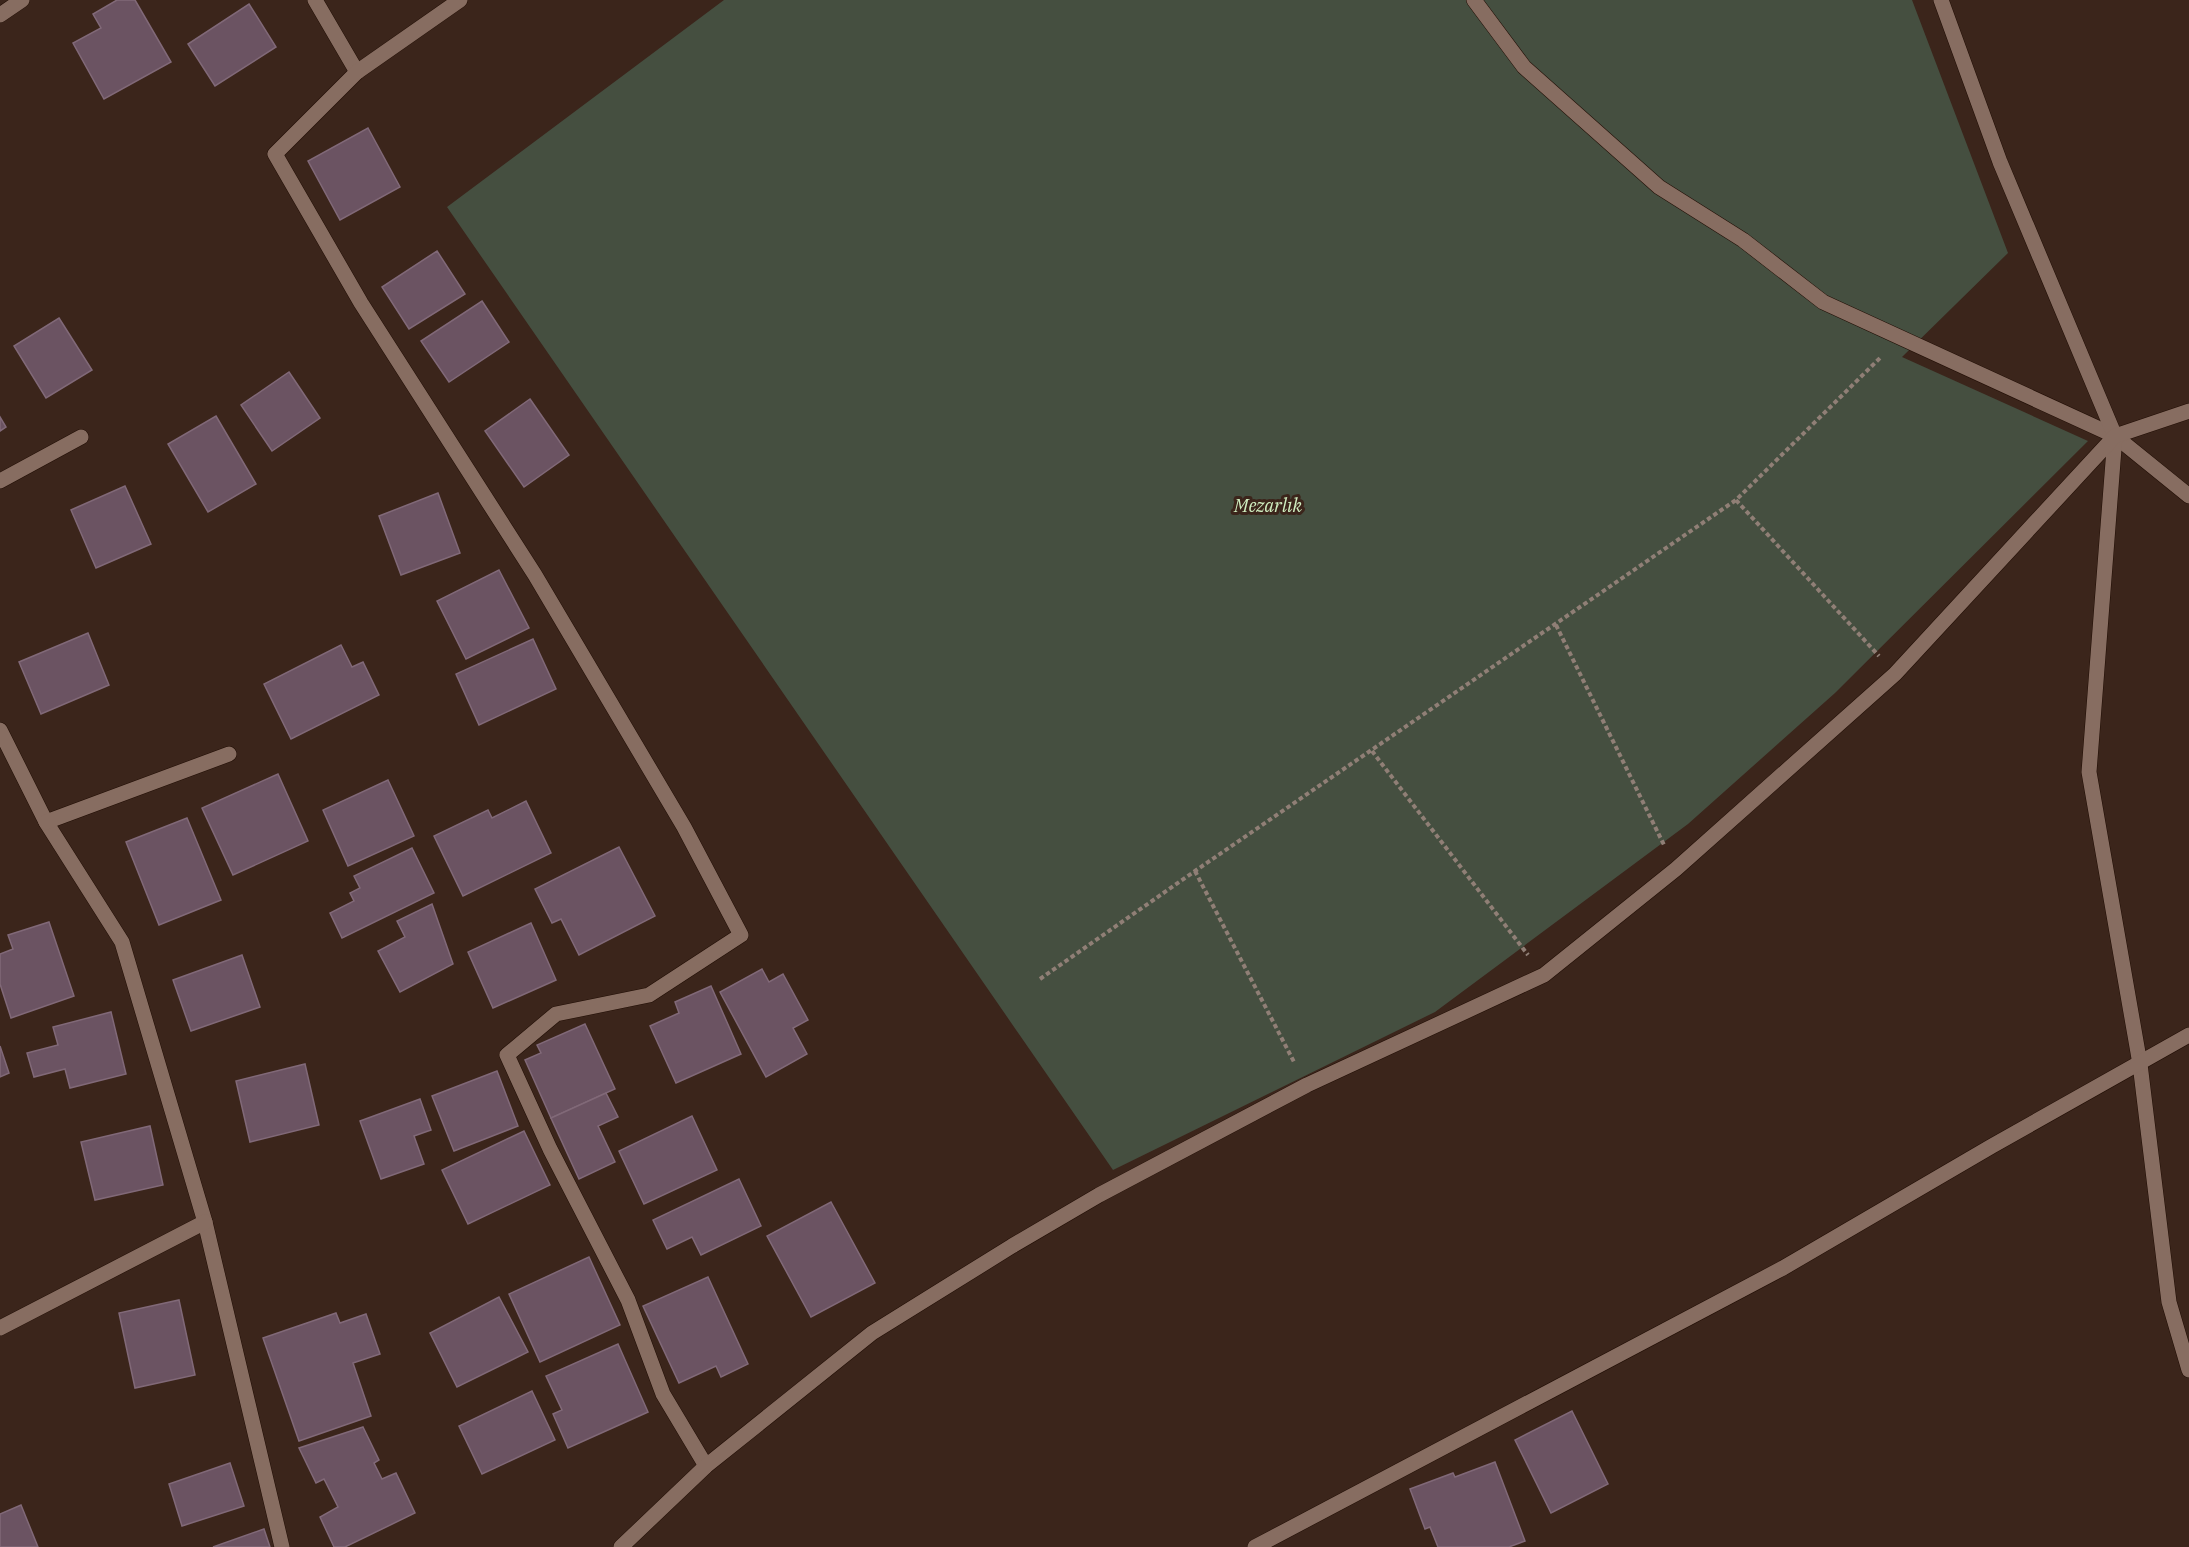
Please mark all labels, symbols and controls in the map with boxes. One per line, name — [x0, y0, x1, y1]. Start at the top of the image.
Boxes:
park label: Mezarlık — [1233, 494, 1302, 517]

